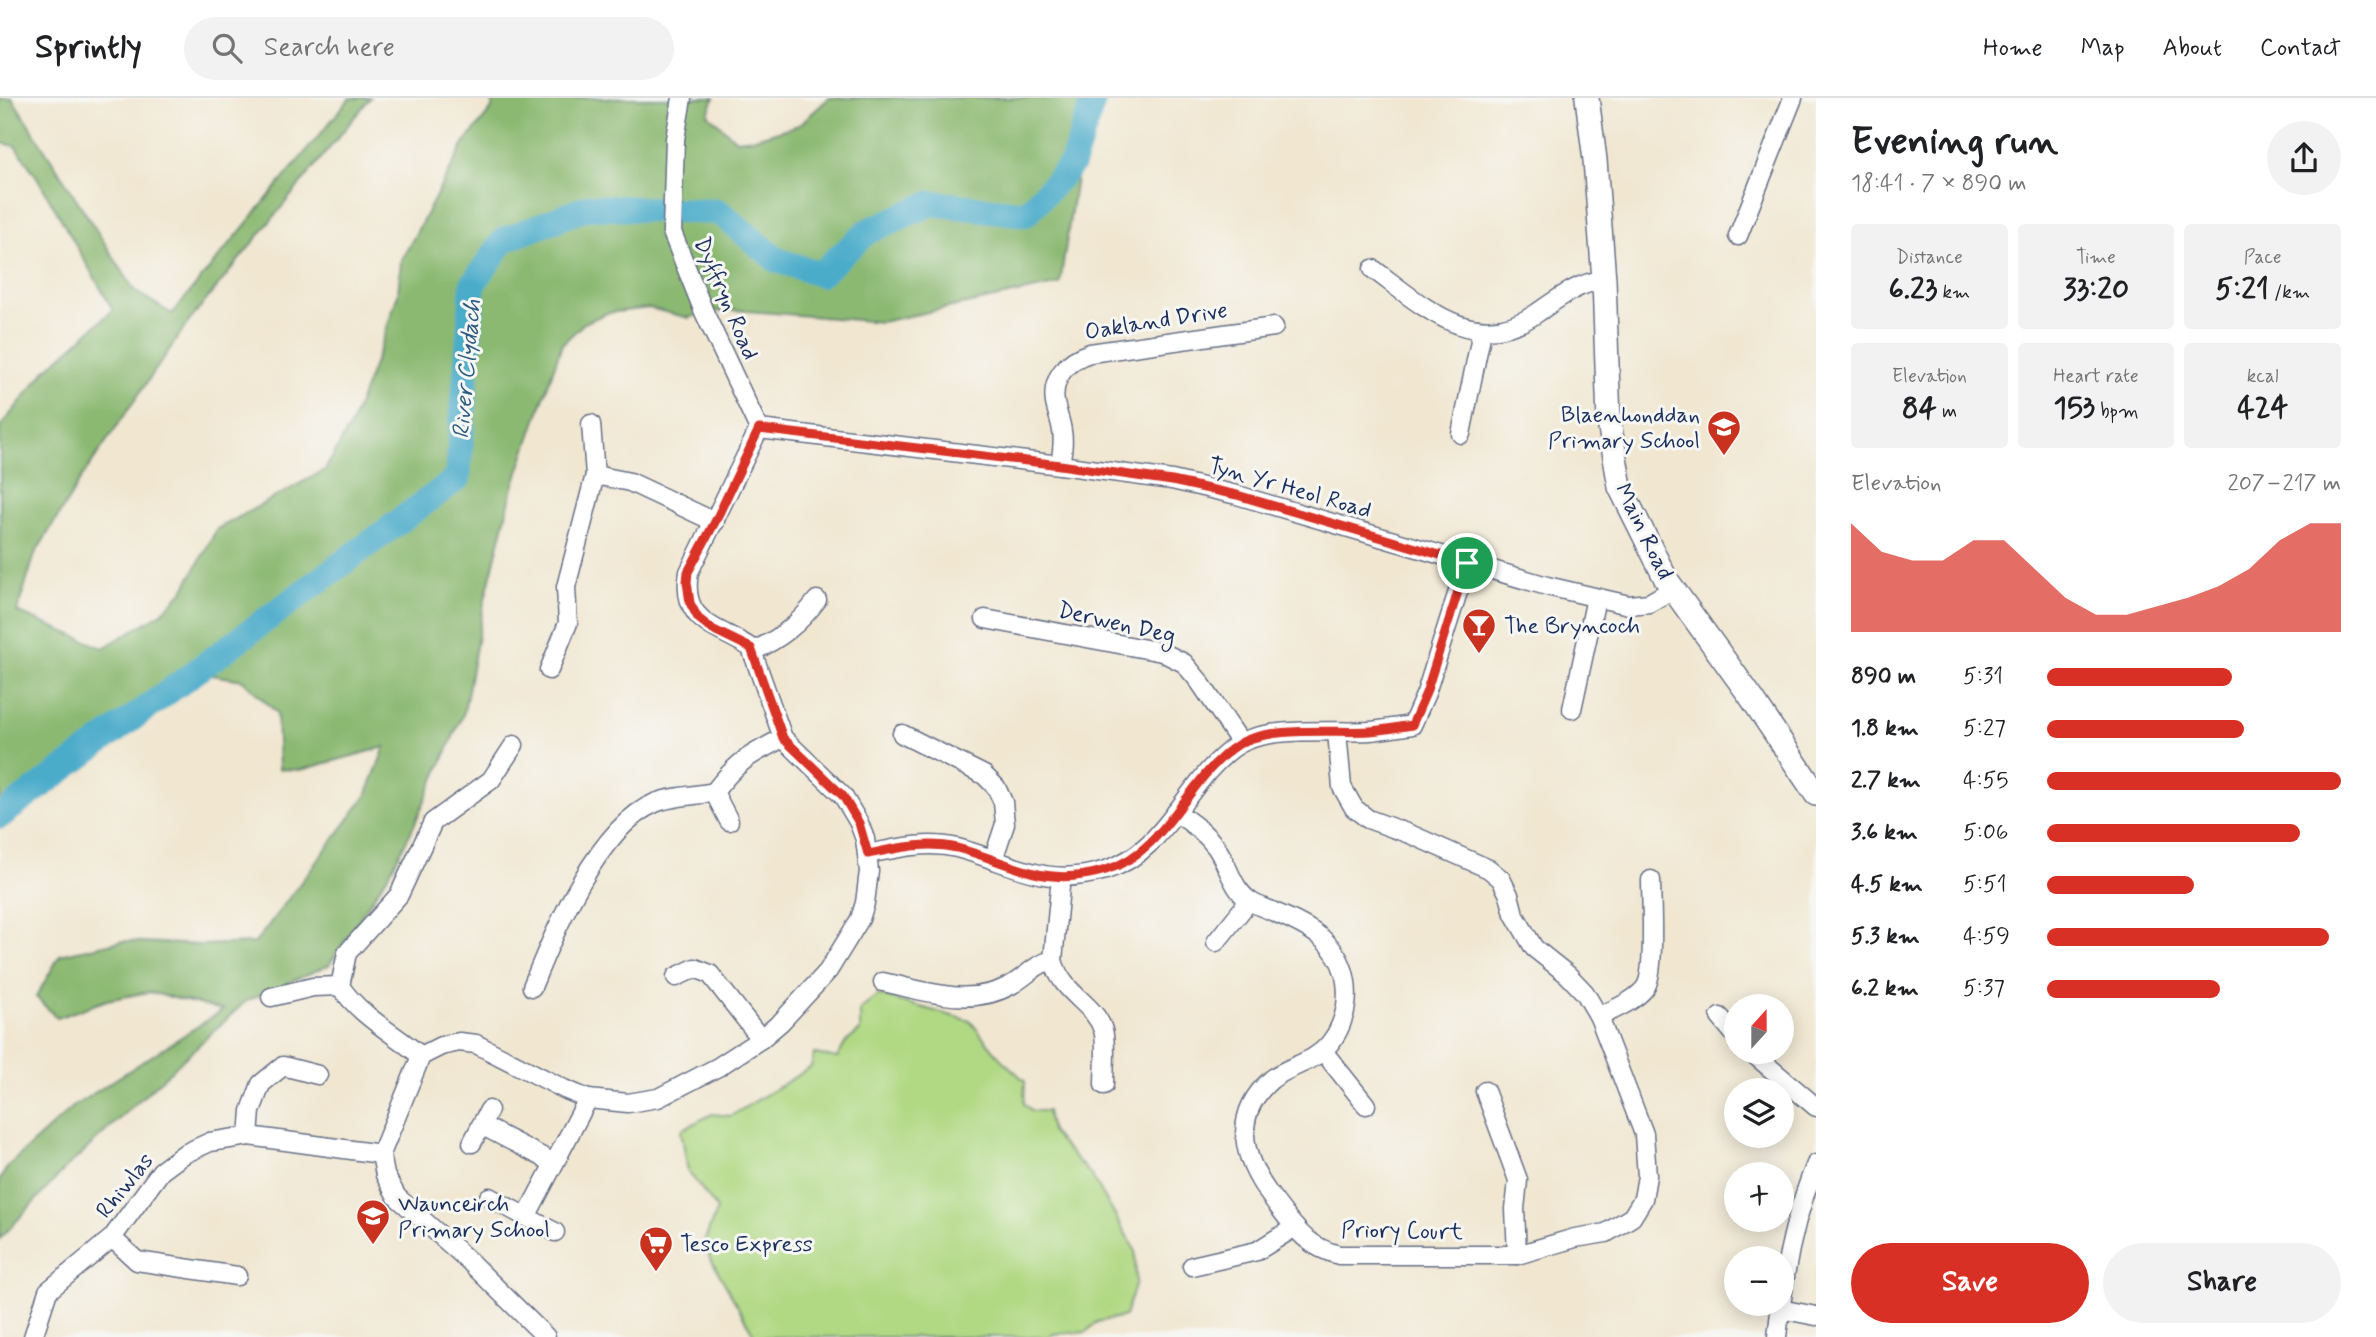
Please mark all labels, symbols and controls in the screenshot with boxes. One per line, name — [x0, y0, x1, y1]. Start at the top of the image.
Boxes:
search box — [184, 17, 674, 80]
text: Sprintly — [35, 26, 142, 70]
icon: search — [208, 29, 246, 67]
text: Search here — [264, 31, 395, 65]
text: Home — [1983, 33, 2043, 64]
text: Map — [2081, 33, 2125, 64]
text: About — [2163, 33, 2222, 64]
text: Contact — [2260, 33, 2341, 64]
text: Evening run — [1851, 118, 2058, 167]
button: share — [2267, 121, 2341, 195]
text: 18:41 · 7 × 890 m — [1851, 169, 2026, 199]
street label: Dyffryn Road — [686, 233, 765, 365]
text: Distance — [1896, 245, 1963, 270]
text: Time — [2076, 245, 2116, 270]
text: Pace — [2244, 245, 2282, 270]
text: 6.23 — [1888, 270, 1937, 309]
text: 33:20 — [2063, 270, 2129, 309]
text: 5:21 — [2215, 270, 2269, 309]
text: km — [1937, 280, 1970, 305]
text: /km — [2269, 280, 2310, 305]
street label: Oakland Drive — [1083, 296, 1230, 348]
water label: River Clydach — [446, 298, 489, 440]
text: Elevation — [1892, 364, 1967, 389]
text: Heart rate — [2053, 364, 2139, 389]
text: kcal — [2247, 364, 2279, 389]
text: 84 — [1902, 389, 1937, 428]
text: 153 — [2053, 389, 2095, 428]
text: 424 — [2237, 389, 2288, 428]
text: m — [1937, 399, 1957, 424]
text: bpm — [2095, 399, 2139, 424]
place label: Blaenhonddan Primary School — [1548, 401, 1700, 457]
school or university icon: Blaenhonddan Primary School — [1705, 408, 1743, 457]
street label: Tyn Yr Heol Road — [1204, 451, 1374, 527]
text: Elevation — [1851, 469, 1942, 499]
text: 207–217 m — [2228, 469, 2341, 499]
street label: Main Road — [1607, 479, 1679, 585]
pin — [1437, 533, 1497, 593]
icon: arrive — [1448, 544, 1486, 582]
street label: Derwen Deg — [1054, 596, 1178, 654]
bar icon: The Bryncoch — [1460, 606, 1498, 655]
place label: The Bryncoch — [1504, 612, 1640, 642]
text: 890 m — [1851, 662, 1916, 692]
text: 5:31 — [1963, 662, 2003, 692]
text: 1.8 km — [1851, 714, 1919, 744]
text: 5:27 — [1963, 714, 2006, 744]
text: 2.7 km — [1851, 766, 1921, 796]
text: 4:55 — [1963, 766, 2009, 796]
text: 3.6 km — [1851, 818, 1918, 848]
text: 5:06 — [1963, 818, 2009, 848]
text: 4.5 km — [1851, 870, 1923, 900]
text: 5:51 — [1963, 870, 2007, 900]
text: 5.3 km — [1851, 922, 1920, 952]
text: 4:59 — [1963, 922, 2010, 952]
text: 6.2 km — [1851, 974, 1919, 1004]
text: 5:37 — [1963, 974, 2005, 1004]
north arrow — [1724, 994, 1794, 1064]
map controls — [1724, 994, 1794, 1316]
button: layers — [1724, 1078, 1794, 1148]
street label: Rhiwlas — [90, 1147, 161, 1225]
button: + — [1724, 1162, 1794, 1232]
place label: Waunceirch Primary School — [398, 1190, 550, 1246]
school or university icon: Waunceirch Primary School — [354, 1197, 392, 1246]
street label: Priory Court — [1341, 1216, 1464, 1248]
supermarket icon: Tesco Express — [637, 1224, 675, 1273]
place label: Tesco Express — [680, 1230, 813, 1260]
button: Save — [1851, 1243, 2089, 1323]
button: Share — [2103, 1243, 2341, 1323]
button: − — [1724, 1246, 1794, 1316]

